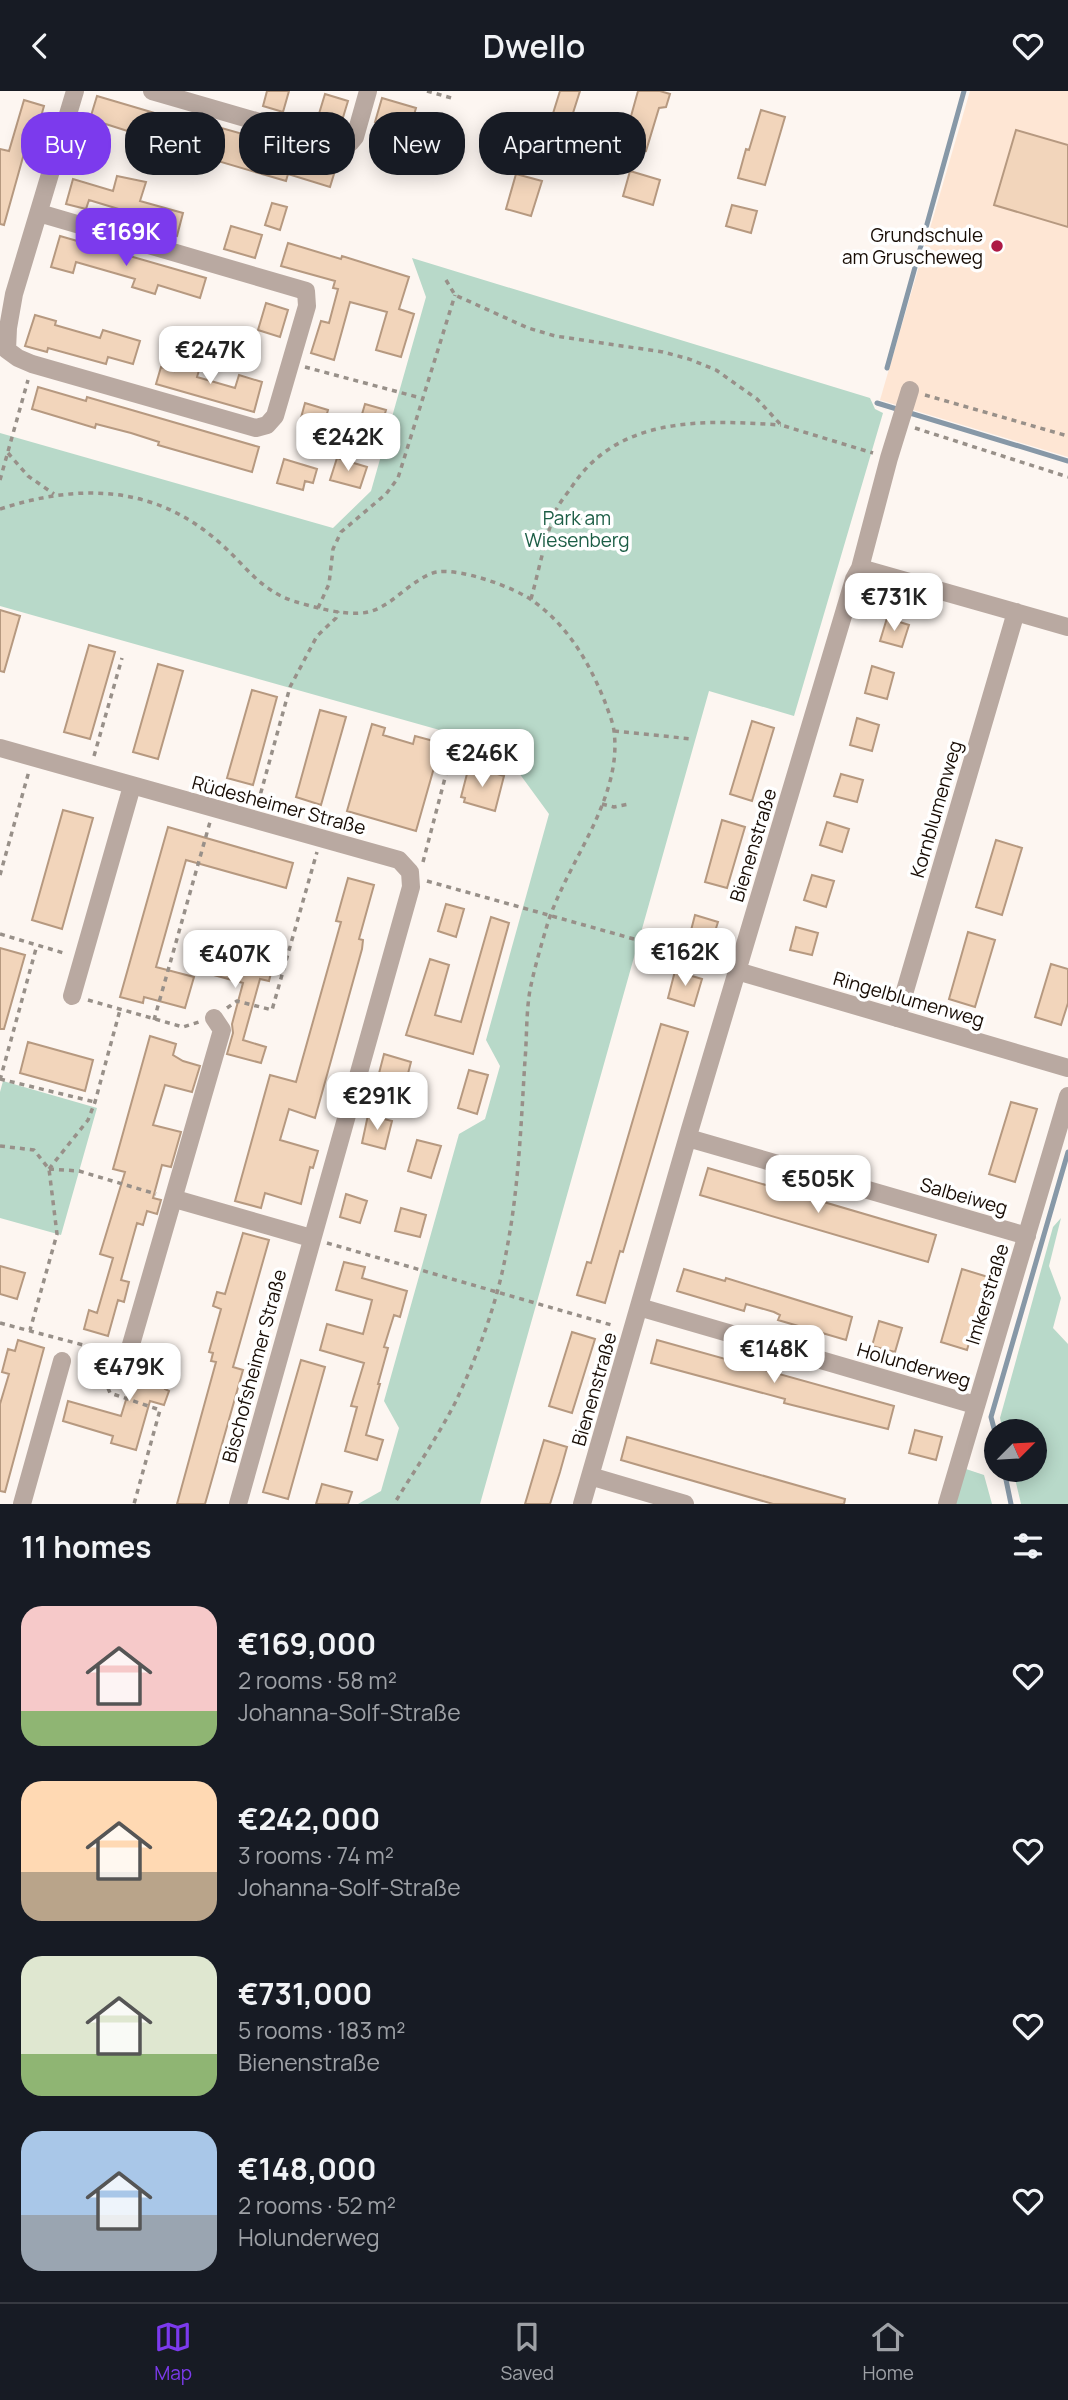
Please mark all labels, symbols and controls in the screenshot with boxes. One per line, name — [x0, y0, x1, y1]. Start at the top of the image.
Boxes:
text: Dwello — [483, 24, 585, 68]
icon: back — [21, 27, 59, 65]
icon: heart — [1009, 27, 1047, 65]
chip: Buy — [21, 112, 111, 175]
chip: Rent — [125, 112, 225, 175]
chip: Filters — [239, 112, 355, 175]
chip: New — [369, 112, 465, 175]
chip: Apartment — [479, 112, 646, 175]
pin: €169K — [77, 209, 175, 268]
text: €169K — [92, 215, 160, 247]
place label: Grundschule am Gruscheweg — [842, 222, 983, 270]
marker: Grundschule am Gruscheweg — [989, 238, 1005, 254]
pin: €247K — [161, 327, 259, 386]
text: €247K — [175, 333, 245, 365]
pin: €242K — [299, 413, 397, 473]
text: €242K — [312, 420, 384, 452]
park label: Park am Wiesenberg — [524, 505, 630, 553]
pin: €731K — [845, 573, 943, 633]
text: €731K — [861, 580, 927, 612]
pin: €246K — [433, 729, 531, 789]
text: €246K — [446, 736, 518, 768]
street label: Kornblumenweg — [904, 737, 968, 881]
street label: Rüdesheimer Straße — [189, 769, 369, 841]
street label: Bienenstraße — [723, 785, 783, 905]
pin: €162K — [636, 929, 734, 988]
pin: €407K — [186, 930, 284, 990]
text: €162K — [651, 935, 719, 967]
text: €407K — [199, 937, 271, 969]
street label: Ringelblumenweg — [830, 965, 988, 1033]
pin: €291K — [328, 1073, 426, 1132]
text: €291K — [343, 1079, 411, 1111]
pin: €505K — [769, 1155, 867, 1215]
text: €505K — [782, 1162, 854, 1194]
street label: Salbeiweg — [917, 1171, 1011, 1221]
street label: Imkerstraße — [959, 1240, 1015, 1348]
street label: Bischofsheimer Straße — [216, 1266, 292, 1466]
pin: €148K — [725, 1325, 823, 1385]
street label: Bienenstraße — [565, 1329, 623, 1449]
text: €148K — [740, 1332, 808, 1364]
street label: Holunderweg — [854, 1336, 974, 1394]
pin: €479K — [80, 1343, 178, 1403]
text: €479K — [94, 1350, 164, 1382]
north arrow — [984, 1419, 1046, 1482]
map controls — [984, 1419, 1047, 1482]
text: 11 homes — [21, 1526, 152, 1567]
icon: filters — [1009, 1527, 1047, 1565]
text: €169,000 — [238, 1623, 376, 1664]
icon: home — [77, 1634, 161, 1718]
icon: heart — [1009, 1657, 1047, 1695]
text: 2 rooms · 58 m² — [238, 1664, 397, 1696]
text: Johanna-Solf-Straße — [238, 1696, 461, 1728]
text: €242,000 — [238, 1798, 380, 1839]
icon: home — [77, 1809, 161, 1893]
icon: heart — [1009, 1832, 1047, 1870]
text: 3 rooms · 74 m² — [238, 1839, 394, 1871]
text: Johanna-Solf-Straße — [238, 1871, 461, 1903]
text: €731,000 — [238, 1973, 372, 2014]
icon: home — [77, 1984, 161, 2068]
icon: heart — [1009, 2007, 1047, 2045]
text: 5 rooms · 183 m² — [238, 2014, 405, 2046]
text: Bienenstraße — [238, 2046, 380, 2078]
text: €148,000 — [238, 2148, 377, 2189]
icon: home — [77, 2159, 161, 2243]
icon: heart — [1009, 2182, 1047, 2220]
text: 2 rooms · 52 m² — [238, 2189, 396, 2221]
text: Holunderweg — [238, 2221, 380, 2253]
tab: Map — [154, 2318, 192, 2386]
tab: Saved — [501, 2318, 554, 2386]
tab: Home — [862, 2318, 914, 2386]

